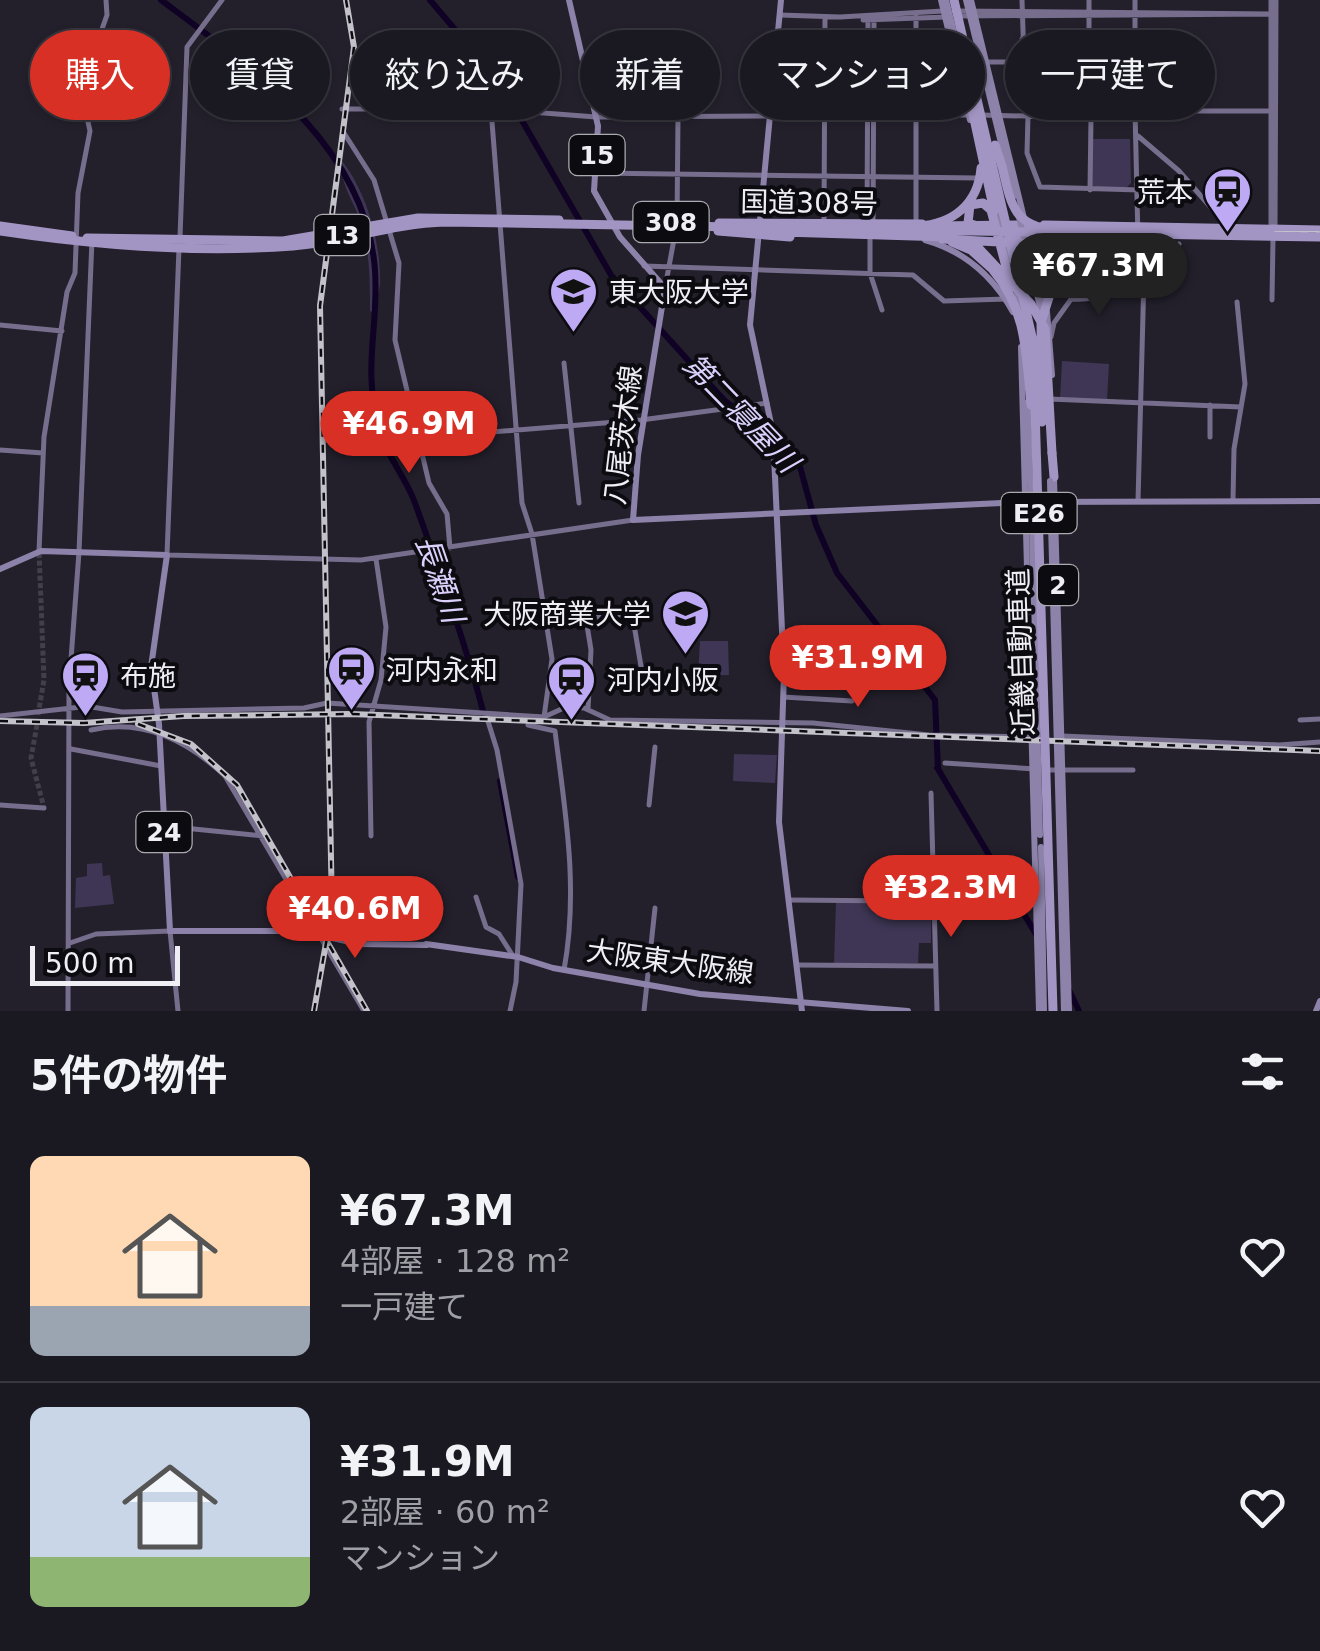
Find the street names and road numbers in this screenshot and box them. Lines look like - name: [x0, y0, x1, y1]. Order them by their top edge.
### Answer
- road number: 15: [570, 135, 624, 175]
- street label: 国道308号: [740, 185, 878, 221]
- road number: 308: [634, 202, 708, 242]
- road number: 13: [314, 215, 370, 255]
- street label: 八尾茨木線: [598, 364, 648, 506]
- road number: E26: [1002, 493, 1076, 533]
- road number: 2: [1038, 565, 1078, 605]
- street label: 近畿自動車道: [1002, 567, 1040, 737]
- road number: 24: [136, 812, 192, 852]
- street label: 大阪東大阪線: [585, 934, 755, 990]

